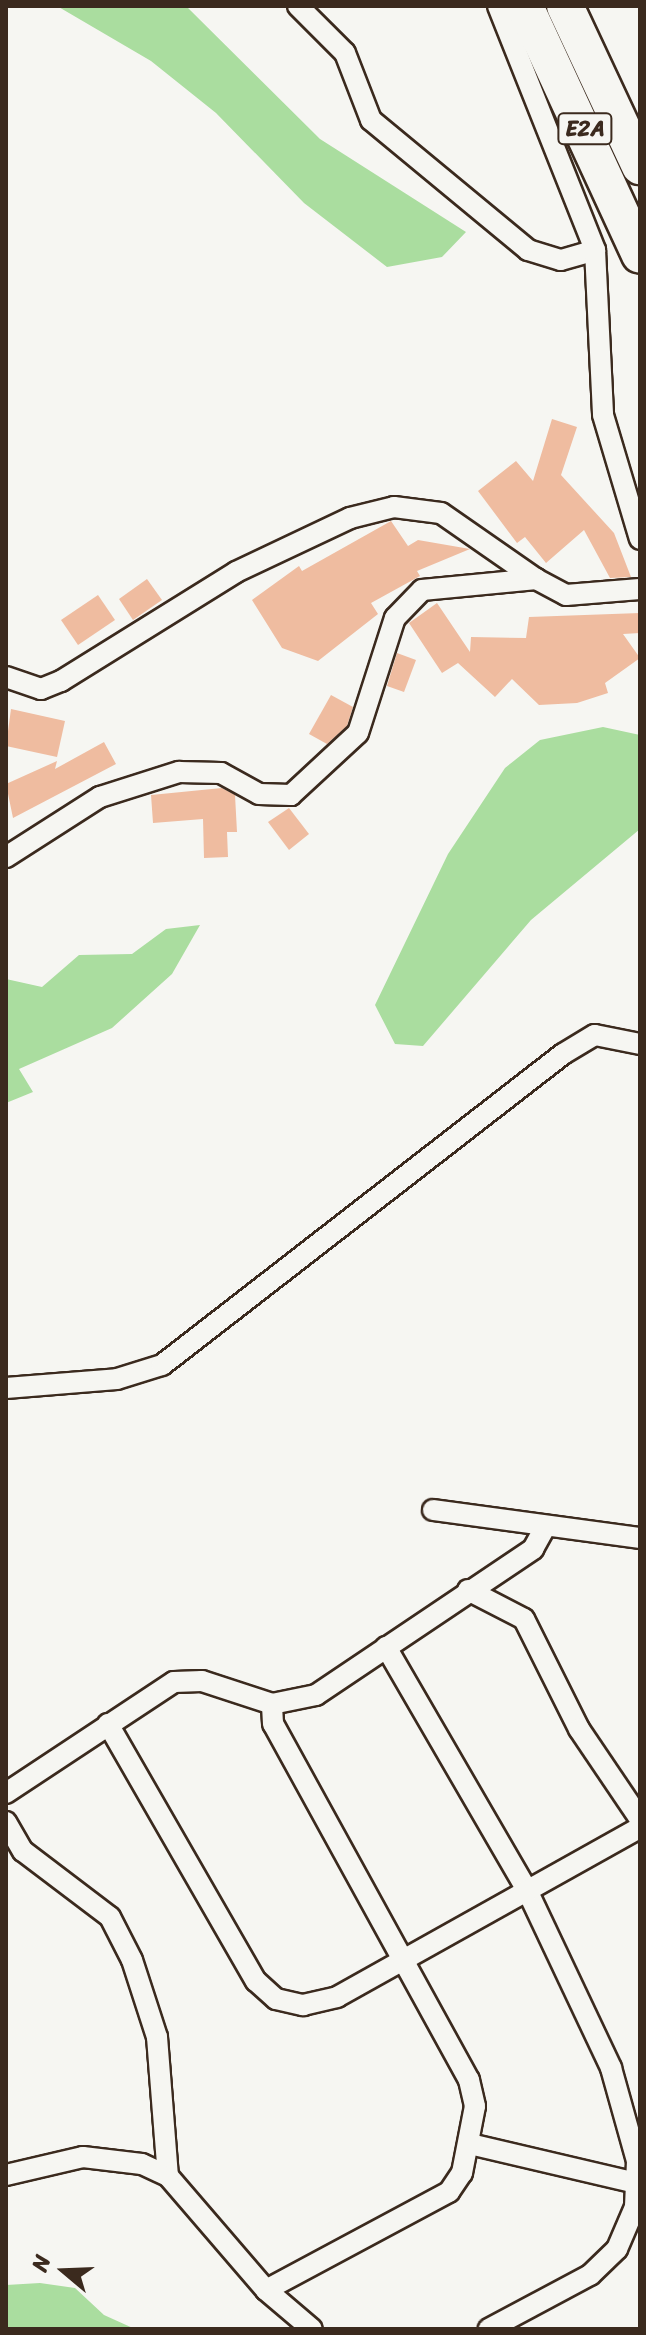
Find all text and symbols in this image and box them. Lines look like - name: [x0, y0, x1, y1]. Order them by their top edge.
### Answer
- road number: E2A: [557, 111, 613, 147]
- north arrow: [24, 2231, 104, 2311]
- text: N: [20, 2249, 62, 2277]

